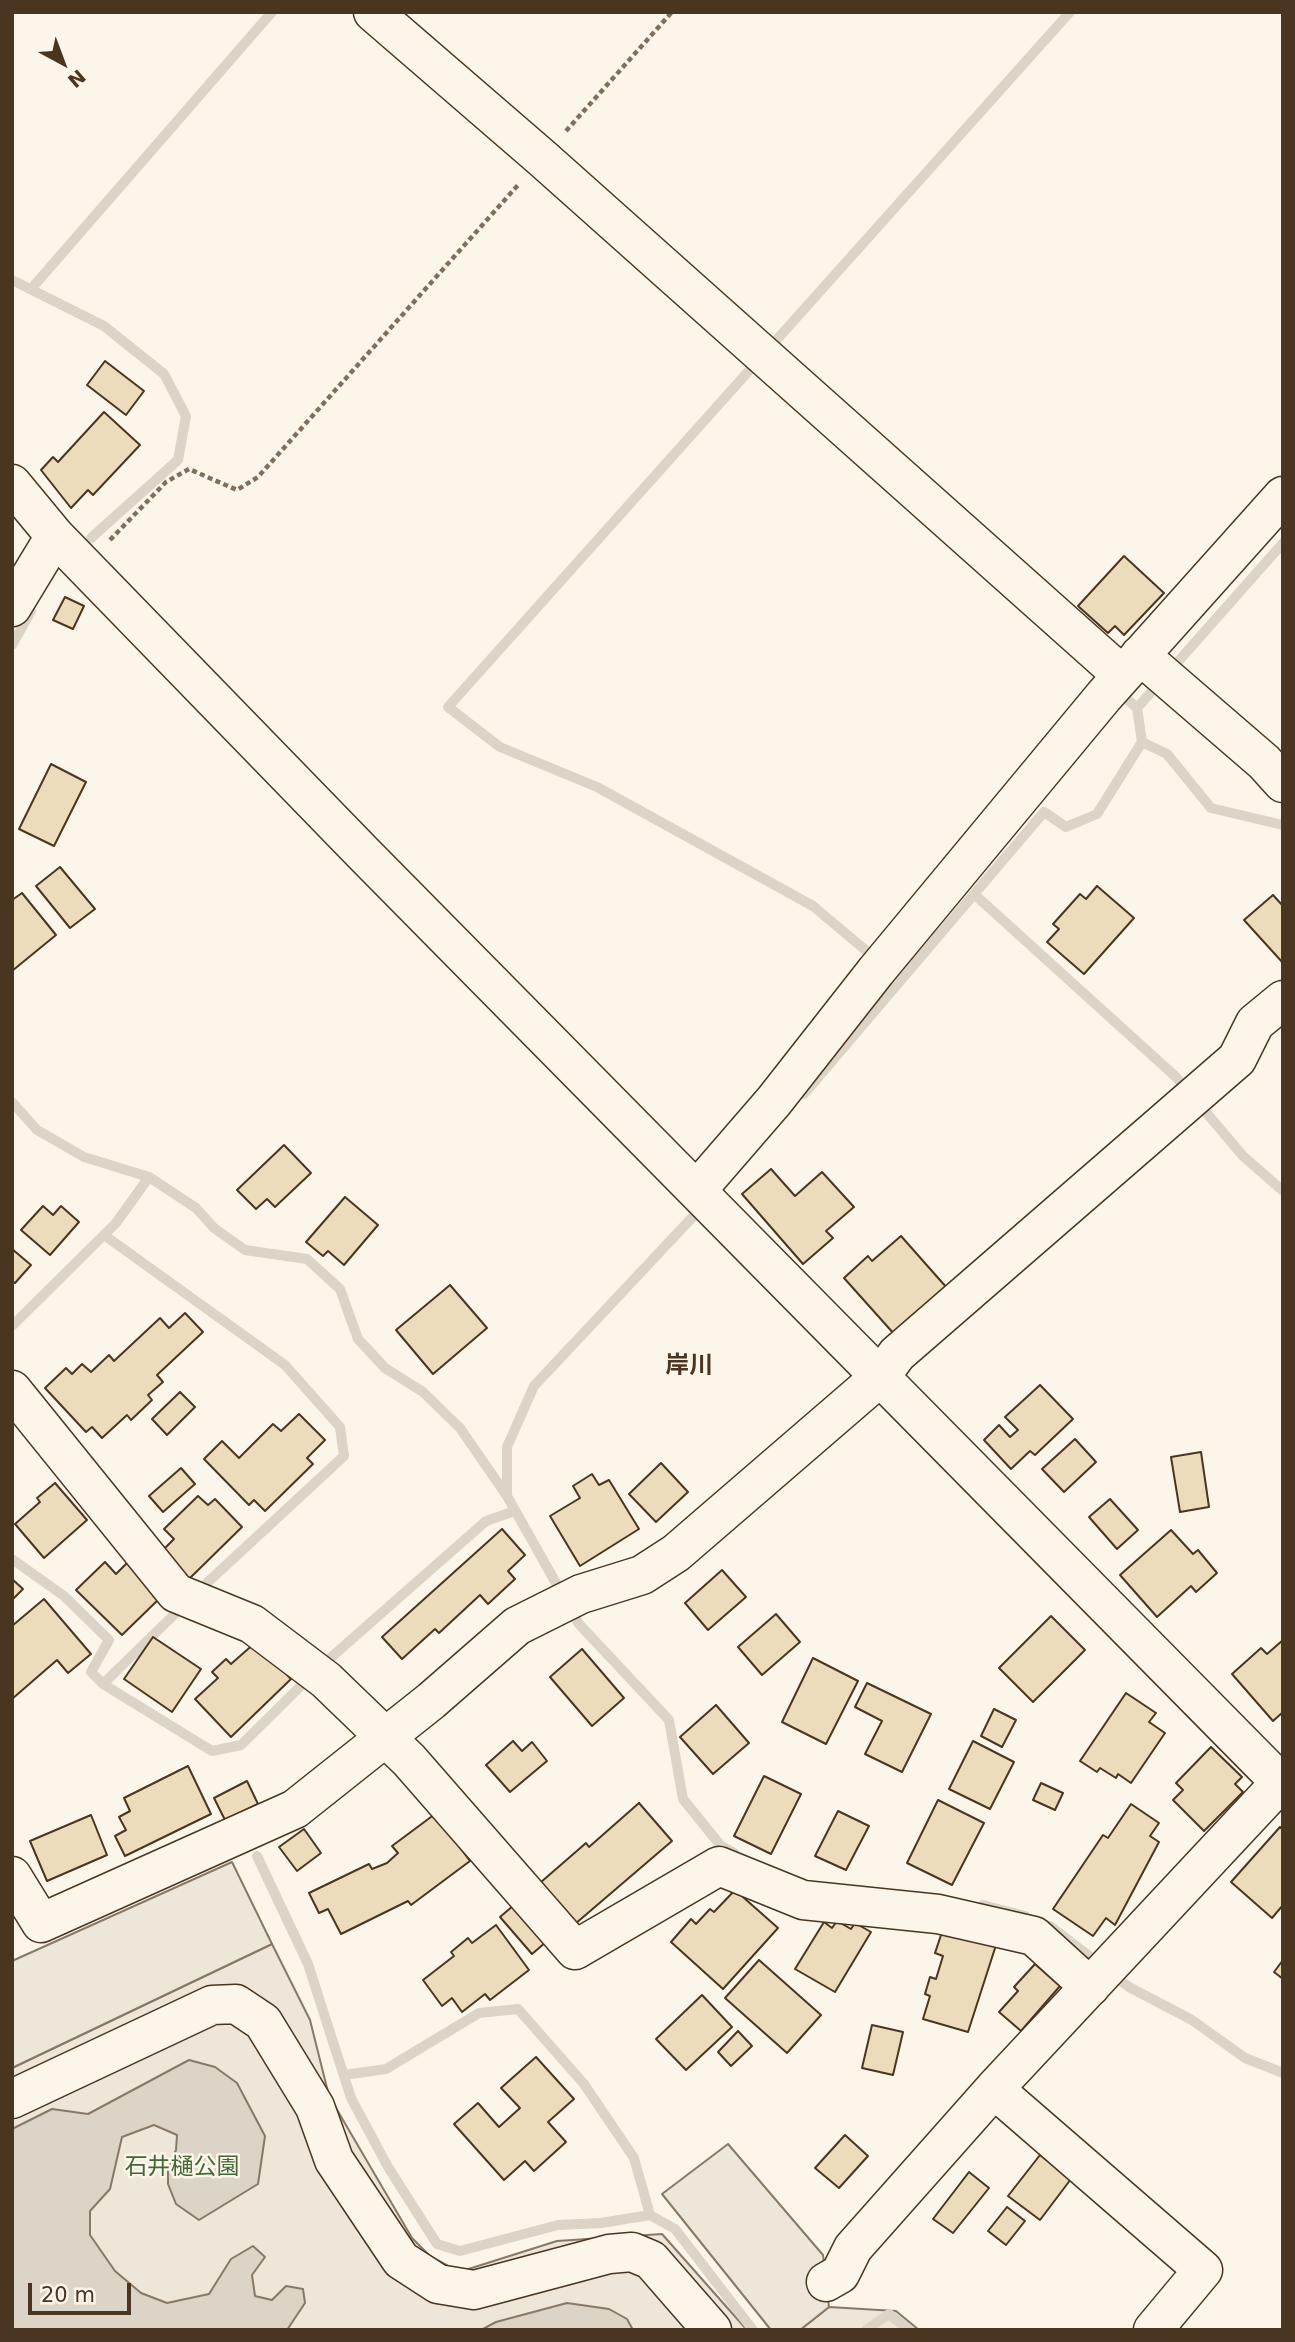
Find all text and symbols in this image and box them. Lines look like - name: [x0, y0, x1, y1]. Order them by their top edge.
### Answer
- north arrow: [28, 28, 98, 98]
- text: N: [64, 65, 90, 92]
- district label: 岸川: [665, 1353, 713, 1381]
- park label: 石井樋公園: [125, 2154, 239, 2182]
- scale bar: [32, 2268, 135, 2312]
- text: 20 m: [41, 2283, 95, 2307]

